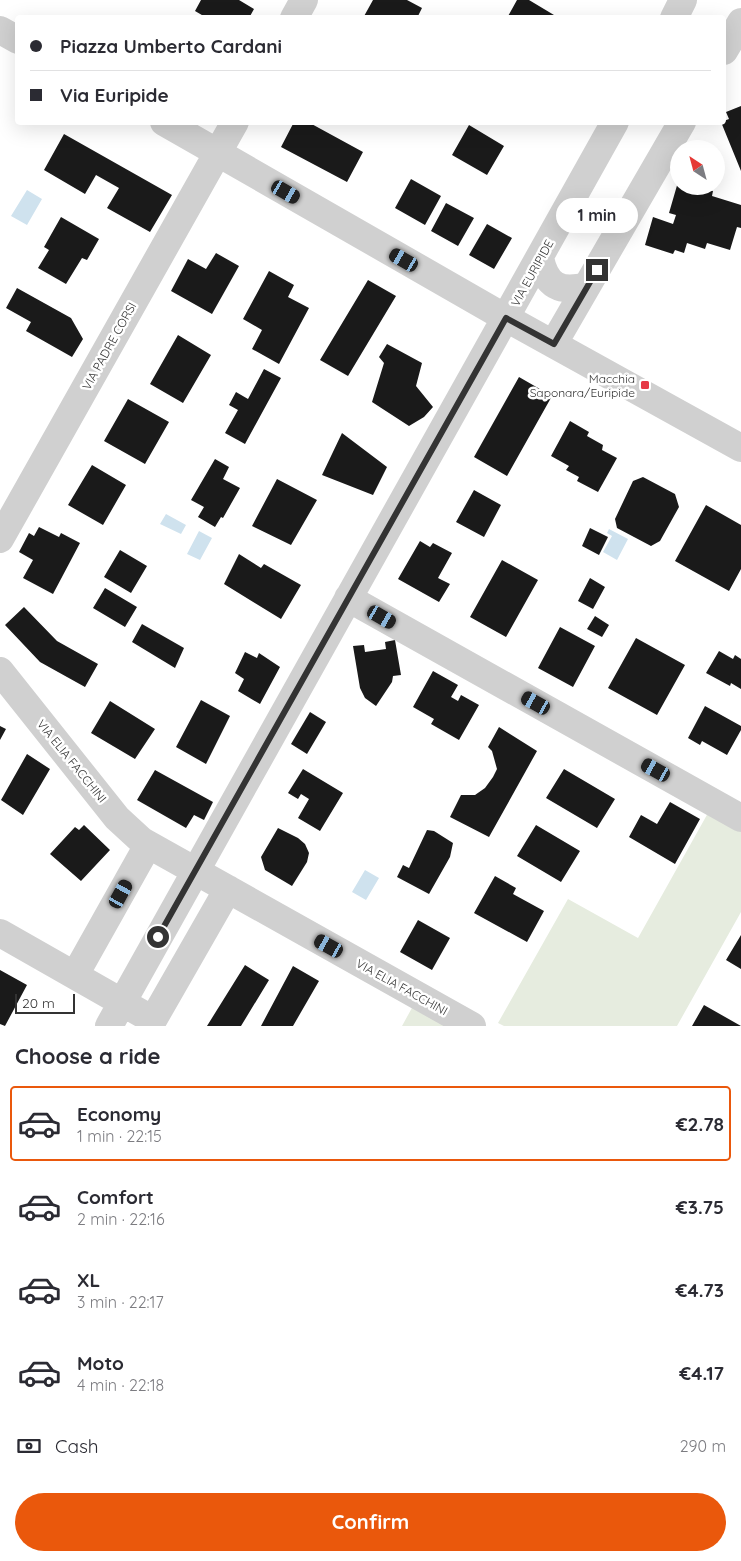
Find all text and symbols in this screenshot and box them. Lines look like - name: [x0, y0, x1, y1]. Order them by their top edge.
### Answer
- text: Piazza Umberto Cardani: [60, 34, 282, 58]
- text: Via Euripide: [60, 83, 169, 107]
- north arrow: [670, 140, 725, 195]
- map controls: [670, 140, 725, 195]
- car: [269, 178, 302, 206]
- callout: 1 min: [556, 198, 638, 232]
- text: 1 min: [578, 205, 616, 225]
- street label: VIA EURIPIDE: [507, 237, 557, 309]
- car: [387, 246, 420, 274]
- route end: [586, 259, 608, 281]
- street label: VIA PADRE CORSI: [79, 299, 139, 393]
- place label: Macchia Saponara/Euripide: [530, 371, 635, 400]
- marker: Macchia Saponara/Euripide: [639, 379, 651, 391]
- car: [365, 603, 398, 631]
- car: [519, 689, 552, 717]
- street label: VIA ELIA FACCHINI: [34, 716, 110, 806]
- car: [639, 756, 672, 784]
- car: [107, 877, 134, 911]
- route start: [147, 926, 169, 948]
- car: [312, 932, 345, 960]
- street label: VIA ELIA FACCHINI: [354, 956, 450, 1018]
- scale bar: [15, 991, 75, 1014]
- text: 20 m: [22, 994, 55, 1012]
- text: Choose a ride: [15, 1042, 160, 1070]
- icon: car: [17, 1101, 62, 1146]
- text: Economy: [77, 1102, 161, 1126]
- text: €2.78: [676, 1112, 724, 1136]
- text: 1 min · 22:15: [77, 1126, 162, 1146]
- icon: car: [17, 1184, 62, 1229]
- text: Comfort: [77, 1185, 154, 1209]
- text: €3.75: [676, 1195, 724, 1219]
- text: 2 min · 22:16: [77, 1209, 165, 1229]
- icon: car: [17, 1267, 62, 1312]
- text: XL: [77, 1268, 100, 1292]
- text: €4.73: [676, 1278, 724, 1302]
- text: 3 min · 22:17: [77, 1292, 164, 1312]
- icon: car: [17, 1350, 62, 1395]
- text: Moto: [77, 1351, 124, 1375]
- text: €4.17: [679, 1361, 724, 1385]
- text: 4 min · 22:18: [77, 1375, 164, 1395]
- icon: cash: [15, 1432, 43, 1460]
- text: Cash: [55, 1434, 99, 1458]
- text: 290 m: [680, 1436, 726, 1456]
- button: Confirm: [15, 1493, 726, 1551]

